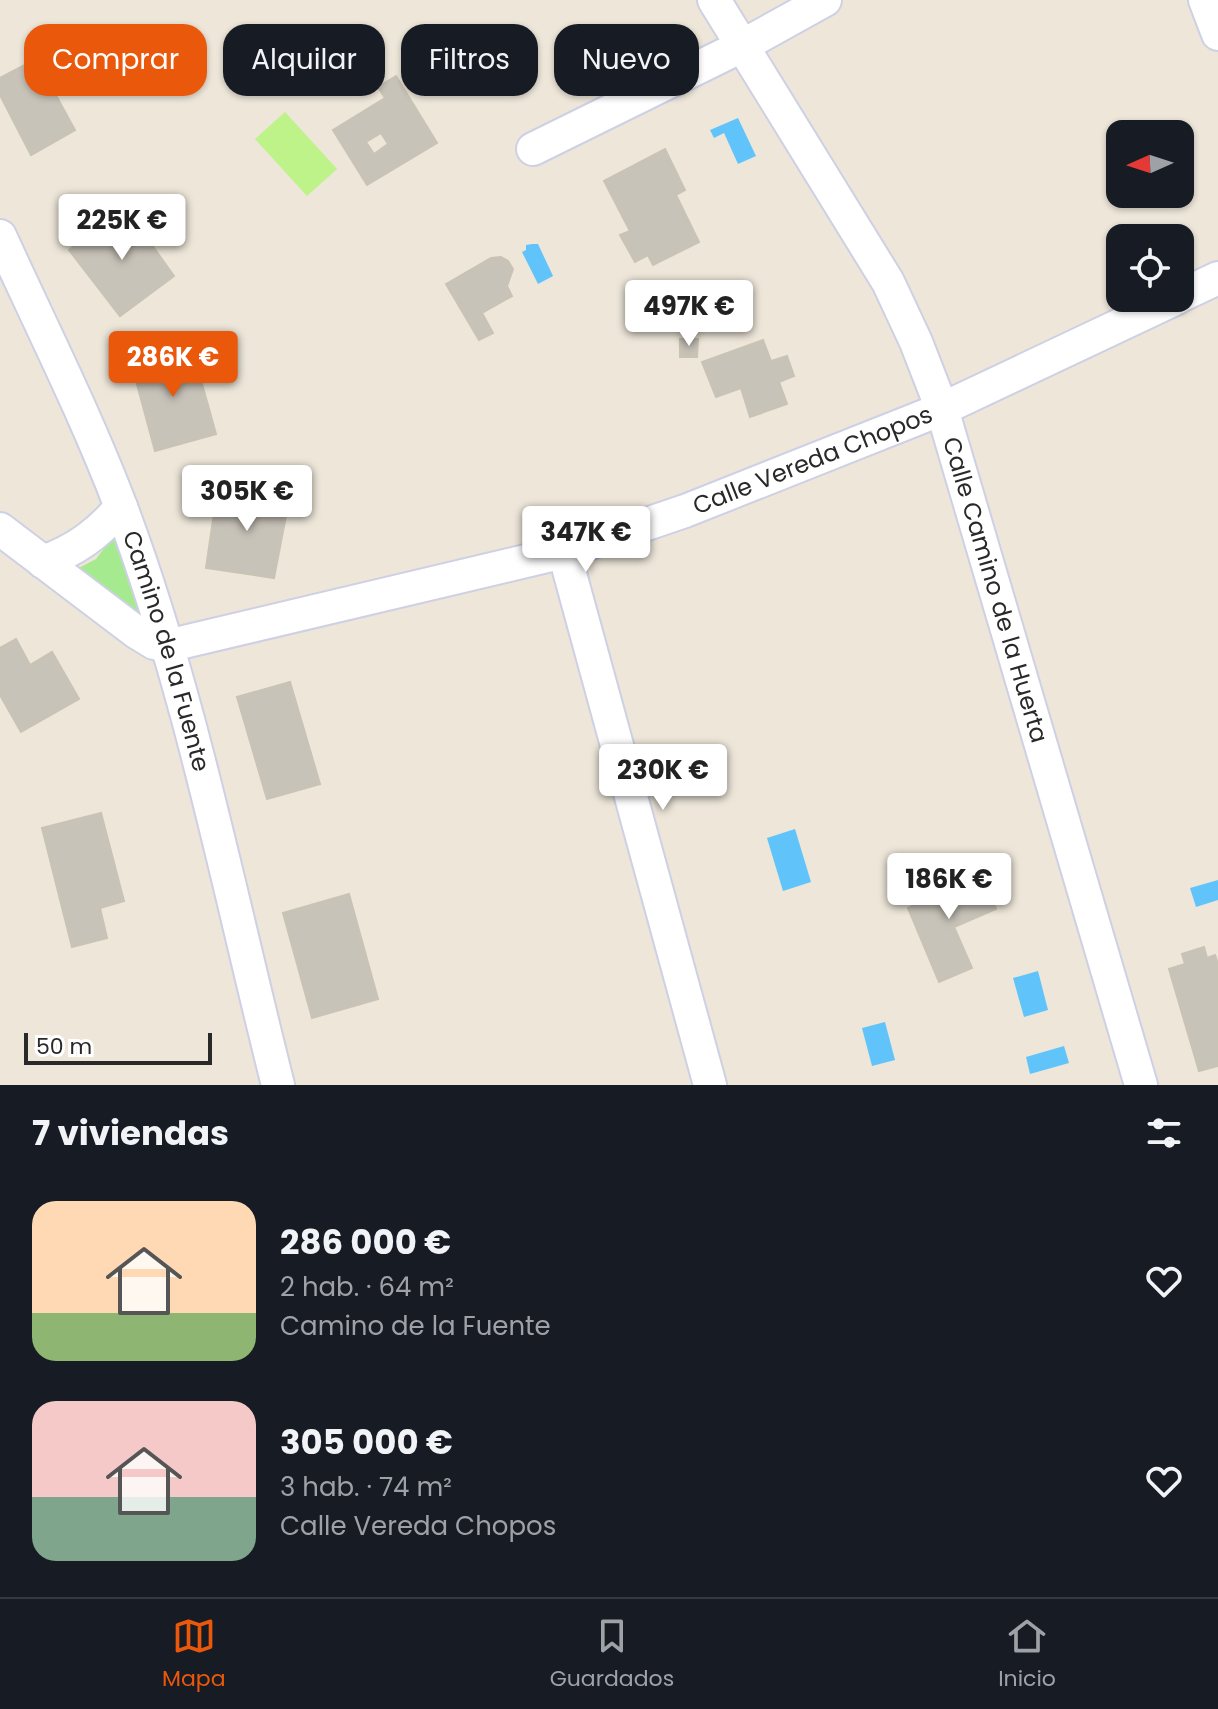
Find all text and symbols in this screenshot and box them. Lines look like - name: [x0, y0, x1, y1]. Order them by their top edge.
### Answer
- chip: Comprar: [24, 24, 207, 96]
- chip: Alquilar: [223, 24, 385, 96]
- chip: Filtros: [401, 24, 538, 96]
- chip: Nuevo: [554, 24, 699, 96]
- north arrow: [1106, 120, 1194, 208]
- map controls: [1106, 120, 1194, 312]
- pin: 225K €: [57, 194, 187, 262]
- text: 225K €: [77, 202, 167, 238]
- button: locate: [1106, 224, 1194, 312]
- pin: 497K €: [624, 280, 754, 348]
- text: 497K €: [643, 288, 735, 324]
- pin: 286K €: [108, 331, 238, 399]
- text: 286K €: [127, 339, 219, 375]
- street label: Calle Vereda Chopos: [688, 398, 937, 522]
- street label: Calle Camino de la Huerta: [935, 433, 1056, 747]
- pin: 305K €: [182, 465, 312, 533]
- text: 305K €: [200, 473, 294, 509]
- pin: 347K €: [521, 506, 651, 574]
- text: 347K €: [540, 514, 632, 550]
- street label: Camino de la Fuente: [115, 526, 218, 775]
- pin: 230K €: [598, 744, 728, 812]
- text: 230K €: [617, 752, 709, 788]
- pin: 186K €: [884, 853, 1014, 921]
- text: 186K €: [905, 861, 993, 897]
- scale bar: [24, 1029, 212, 1065]
- text: 50 m: [36, 1031, 92, 1062]
- text: 7 viviendas: [32, 1109, 229, 1157]
- icon: filters: [1142, 1111, 1186, 1155]
- text: 286 000 €: [280, 1218, 451, 1266]
- icon: home: [96, 1233, 192, 1329]
- icon: heart: [1142, 1259, 1186, 1303]
- text: 2 hab. · 64 m²: [280, 1269, 454, 1305]
- text: Camino de la Fuente: [280, 1308, 551, 1344]
- text: 305 000 €: [280, 1418, 453, 1466]
- icon: home: [96, 1433, 192, 1529]
- icon: heart: [1142, 1459, 1186, 1503]
- text: 3 hab. · 74 m²: [280, 1469, 452, 1505]
- text: Calle Vereda Chopos: [280, 1508, 556, 1544]
- tab: Mapa: [162, 1614, 226, 1695]
- tab: Guardados: [550, 1614, 674, 1695]
- tab: Inicio: [998, 1614, 1056, 1695]

